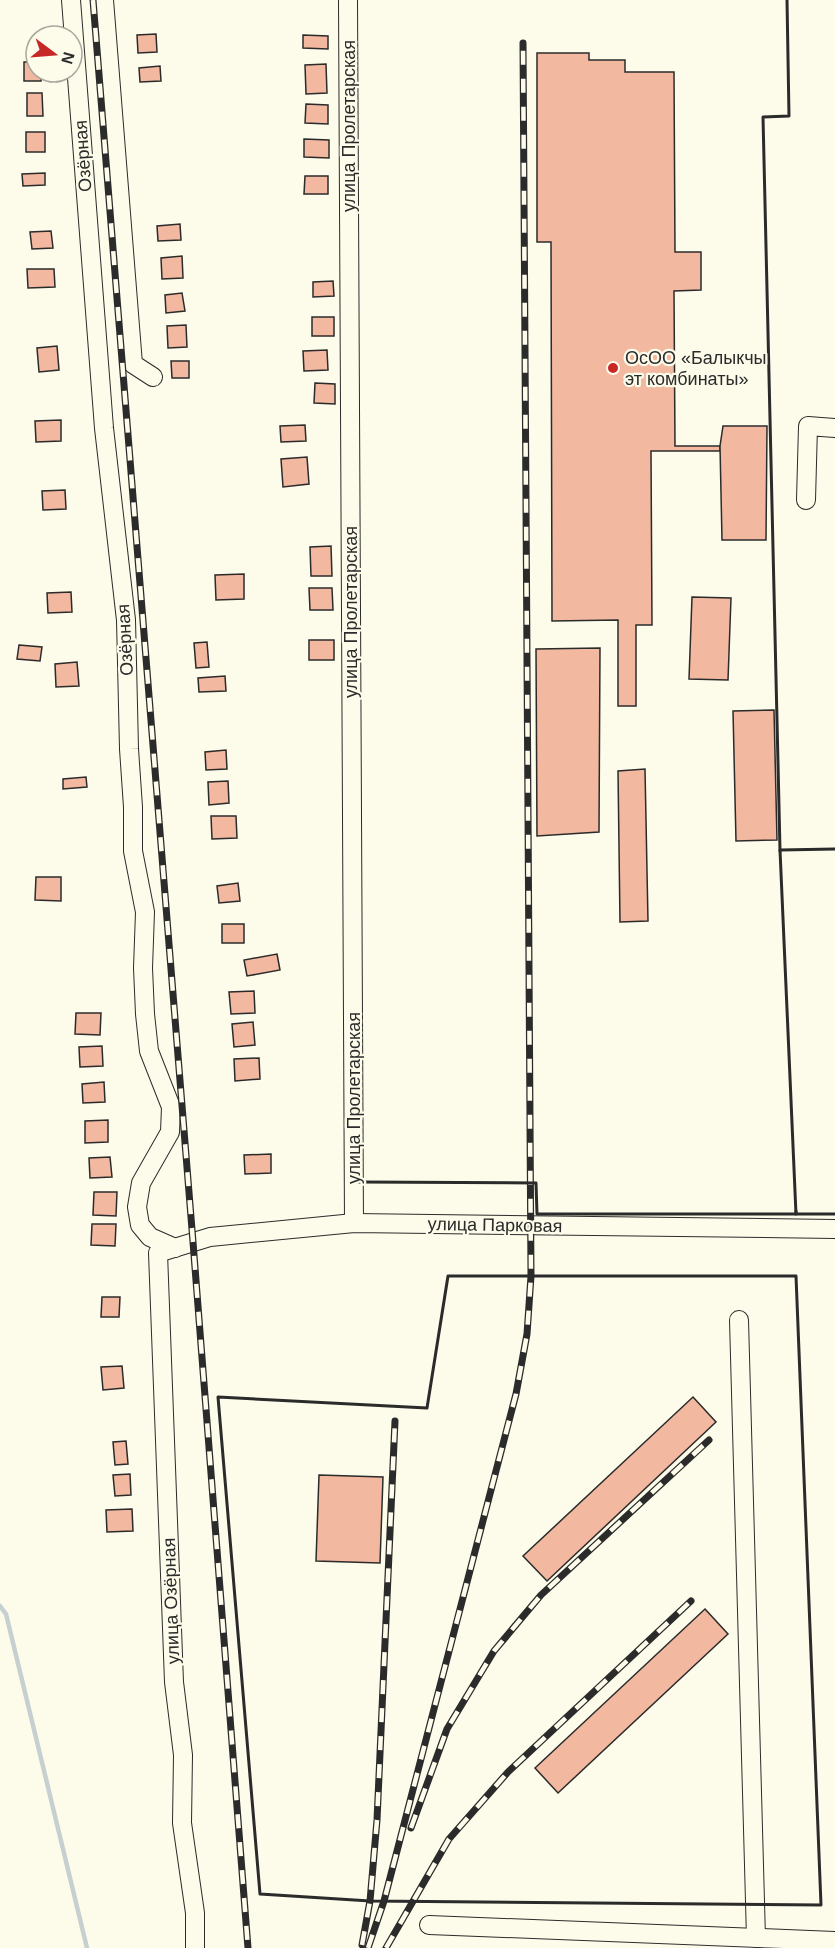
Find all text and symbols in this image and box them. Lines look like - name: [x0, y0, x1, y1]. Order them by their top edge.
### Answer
- north arrow: [24, 24, 84, 84]
- street label: улица Пролетарская: [339, 40, 359, 212]
- text: N: [58, 50, 78, 66]
- street label: Озёрная: [71, 119, 95, 193]
- place label: ОсОО «Балыкчы эт комбинаты»: [625, 348, 766, 389]
- marker: ОсОО «Балыкчы эт комбинаты»: [606, 361, 620, 375]
- street label: улица Пролетарская: [341, 526, 361, 698]
- street label: Озёрная: [113, 604, 137, 676]
- street label: улица Пролетарская: [344, 1012, 364, 1184]
- street label: улица Парковая: [428, 1214, 562, 1236]
- street label: улица Озёрная: [159, 1537, 183, 1665]

